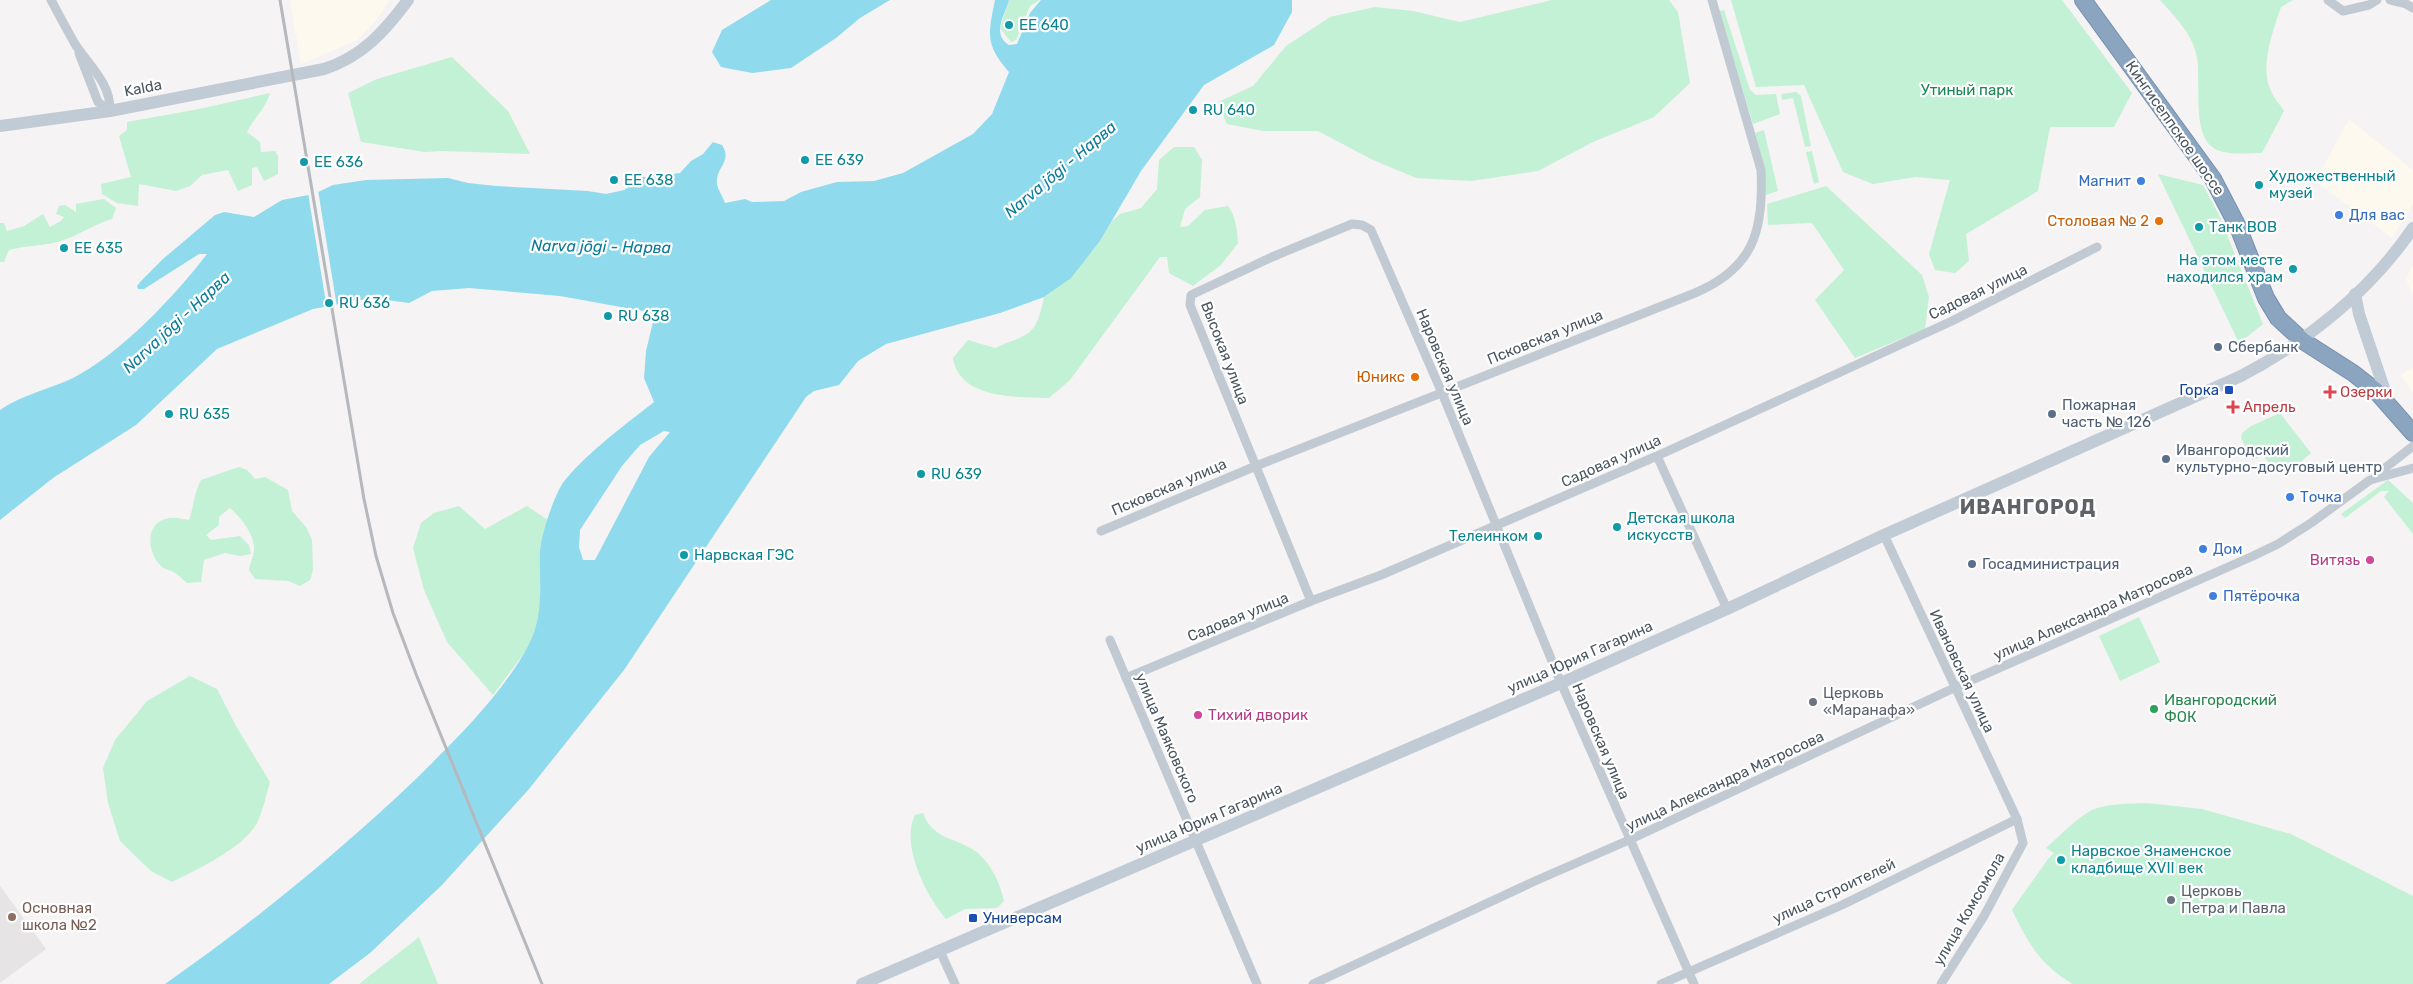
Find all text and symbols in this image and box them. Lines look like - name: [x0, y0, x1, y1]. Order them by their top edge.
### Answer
- place label: EE 640: [1019, 16, 1069, 34]
- marker: EE 640: [1003, 19, 1015, 31]
- street label: Кингисеппское шоссе: [2122, 57, 2228, 199]
- street label: Kalda: [123, 76, 163, 100]
- park label: Утиный парк: [1921, 81, 2013, 99]
- place label: RU 640: [1203, 101, 1255, 119]
- marker: RU 640: [1187, 104, 1199, 116]
- water label: Narva jõgi - Нарва: [1001, 117, 1120, 222]
- place label: EE 639: [815, 151, 864, 169]
- place label: EE 636: [314, 153, 363, 171]
- marker: EE 639: [799, 154, 811, 166]
- marker: EE 636: [298, 156, 310, 168]
- place label: Художественный музей: [2269, 167, 2396, 202]
- place label: EE 638: [624, 171, 673, 189]
- place label: Магнит: [2078, 172, 2131, 190]
- marker: EE 638: [608, 174, 620, 186]
- marker: Магнит: [2135, 175, 2147, 187]
- marker: Художественный музей: [2253, 179, 2265, 191]
- place label: Для вас: [2349, 206, 2405, 224]
- marker: Для вас: [2333, 209, 2345, 221]
- place label: Столовая № 2: [2047, 212, 2149, 230]
- marker: Столовая № 2: [2153, 215, 2165, 227]
- place label: Танк ВОВ: [2209, 218, 2277, 236]
- marker: Танк ВОВ: [2193, 221, 2205, 233]
- water label: Narva jõgi - Нарва: [531, 236, 671, 257]
- place label: EE 635: [74, 239, 123, 257]
- marker: EE 635: [58, 242, 70, 254]
- place label: На этом месте находился храм: [2166, 251, 2283, 286]
- street label: Садовая улица: [1926, 260, 2030, 324]
- marker: На этом месте находился храм: [2287, 263, 2299, 275]
- water label: Narva jõgi - Нарва: [119, 268, 234, 377]
- place label: RU 636: [339, 294, 390, 312]
- marker: RU 636: [323, 297, 335, 309]
- street label: Высокая улица: [1197, 299, 1253, 407]
- street label: Наровская улица: [1412, 306, 1478, 428]
- street label: Псковская улица: [1484, 306, 1606, 368]
- place label: RU 638: [618, 307, 670, 325]
- marker: RU 638: [602, 310, 614, 322]
- place label: Сбербанк: [2228, 338, 2298, 356]
- marker: Сбербанк: [2212, 341, 2224, 353]
- place label: Юникс: [1357, 368, 1405, 386]
- marker: Юникс: [1409, 371, 1421, 383]
- place label: Горка: [2179, 381, 2219, 399]
- place label: Озерки: [2340, 383, 2392, 401]
- marker: Горка: [2223, 384, 2235, 396]
- marker: Озерки: [2324, 386, 2336, 398]
- place label: Пожарная часть № 126: [2062, 396, 2151, 431]
- place label: Апрель: [2243, 398, 2296, 416]
- marker: Апрель: [2227, 401, 2239, 413]
- place label: RU 635: [179, 405, 230, 423]
- marker: RU 635: [163, 408, 175, 420]
- marker: Пожарная часть № 126: [2046, 408, 2058, 420]
- street label: Садовая улица: [1558, 431, 1664, 491]
- place label: Ивангородский культурно-досуговый центр: [2176, 441, 2382, 476]
- marker: Ивангородский культурно-досуговый центр: [2160, 453, 2172, 465]
- street label: Псковская улица: [1109, 455, 1229, 519]
- place label: RU 639: [931, 465, 982, 483]
- marker: RU 639: [915, 468, 927, 480]
- place label: Точка: [2300, 488, 2342, 506]
- marker: Точка: [2284, 491, 2296, 503]
- district label: ИВАНГОРОД: [1960, 495, 2096, 519]
- place label: Детская школа искусств: [1627, 509, 1735, 544]
- marker: Детская школа искусств: [1611, 521, 1623, 533]
- place label: Телеинком: [1449, 527, 1528, 545]
- marker: Телеинком: [1532, 530, 1544, 542]
- place label: Дом: [2213, 540, 2242, 558]
- marker: Дом: [2197, 543, 2209, 555]
- place label: Нарвская ГЭС: [694, 546, 794, 564]
- marker: Нарвская ГЭС: [678, 549, 690, 561]
- place label: Витязь: [2310, 551, 2360, 569]
- marker: Витязь: [2364, 554, 2376, 566]
- place label: Госадминистрация: [1982, 555, 2120, 573]
- marker: Госадминистрация: [1966, 558, 1978, 570]
- street label: улица Александра Матросова: [1991, 560, 2195, 664]
- place label: Пятёрочка: [2223, 587, 2300, 605]
- street label: Садовая улица: [1185, 589, 1291, 645]
- marker: Пятёрочка: [2207, 590, 2219, 602]
- street label: Ивановская улица: [1926, 607, 1998, 735]
- street label: улица Юрия Гагарина: [1504, 617, 1656, 697]
- street label: улица Маяковского: [1131, 670, 1203, 806]
- street label: Наровская улица: [1568, 680, 1634, 802]
- place label: Церковь «Маранафа»: [1823, 684, 1915, 719]
- place label: Ивангородский ФОК: [2164, 691, 2277, 726]
- marker: Церковь «Маранафа»: [1807, 696, 1819, 708]
- marker: Ивангородский ФОК: [2148, 703, 2160, 715]
- place label: Тихий дворик: [1208, 706, 1308, 724]
- marker: Тихий дворик: [1192, 709, 1204, 721]
- street label: улица Александра Матросова: [1623, 727, 1827, 835]
- street label: улица Юрия Гагарина: [1133, 779, 1285, 857]
- place label: Нарвское Знаменское кладбище XVII век: [2071, 842, 2231, 877]
- street label: улица Комсомола: [1929, 849, 2009, 969]
- marker: Нарвское Знаменское кладбище XVII век: [2055, 854, 2067, 866]
- street label: улица Строителей: [1770, 855, 1898, 927]
- place label: Церковь Петра и Павла: [2181, 882, 2286, 917]
- marker: Церковь Петра и Павла: [2165, 894, 2177, 906]
- place label: Основная школа №2: [22, 899, 97, 934]
- place label: Универсам: [983, 909, 1062, 927]
- marker: Основная школа №2: [6, 911, 18, 923]
- marker: Универсам: [967, 912, 979, 924]

